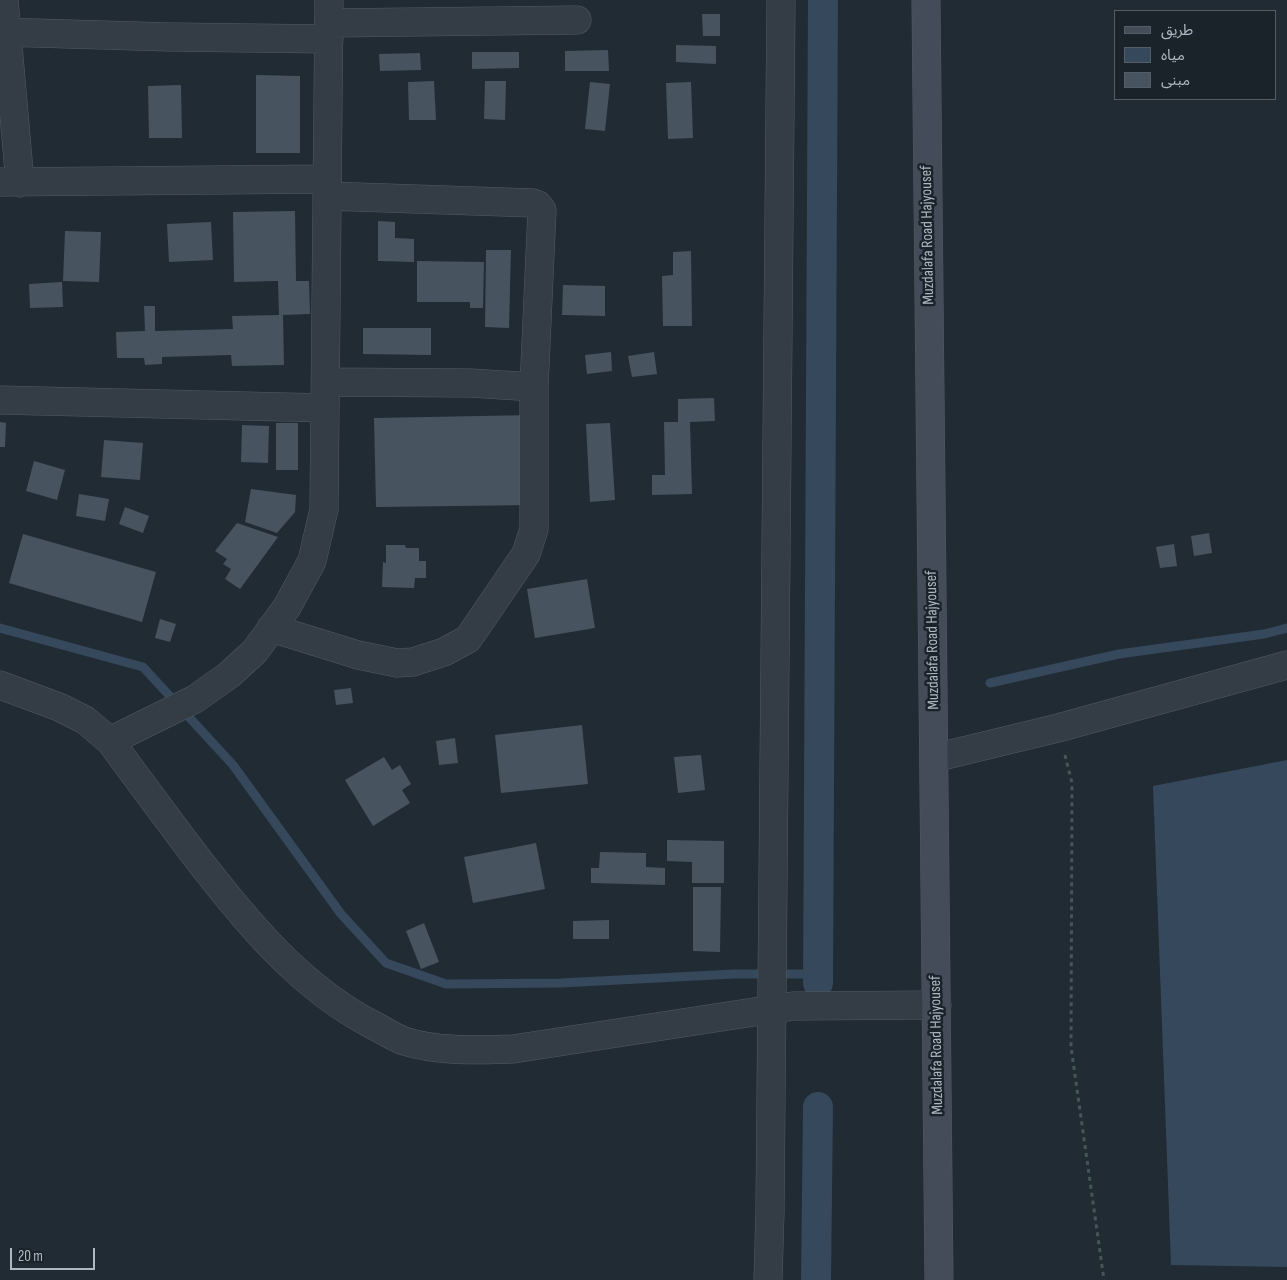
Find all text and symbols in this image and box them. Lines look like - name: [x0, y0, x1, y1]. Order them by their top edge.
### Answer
- legend: [1114, 10, 1277, 100]
- text: طريق: [1161, 21, 1193, 40]
- text: مياه: [1161, 46, 1185, 65]
- text: مبنى: [1161, 71, 1190, 90]
- street label: Muzdalafa Road Hajyousef: [917, 165, 939, 305]
- street label: Muzdalafa Road Hajyousef: [922, 570, 944, 710]
- street label: Muzdalafa Road Hajyousef: [926, 975, 948, 1115]
- scale bar: [12, 1238, 98, 1270]
- text: 20 m: [18, 1247, 43, 1266]

